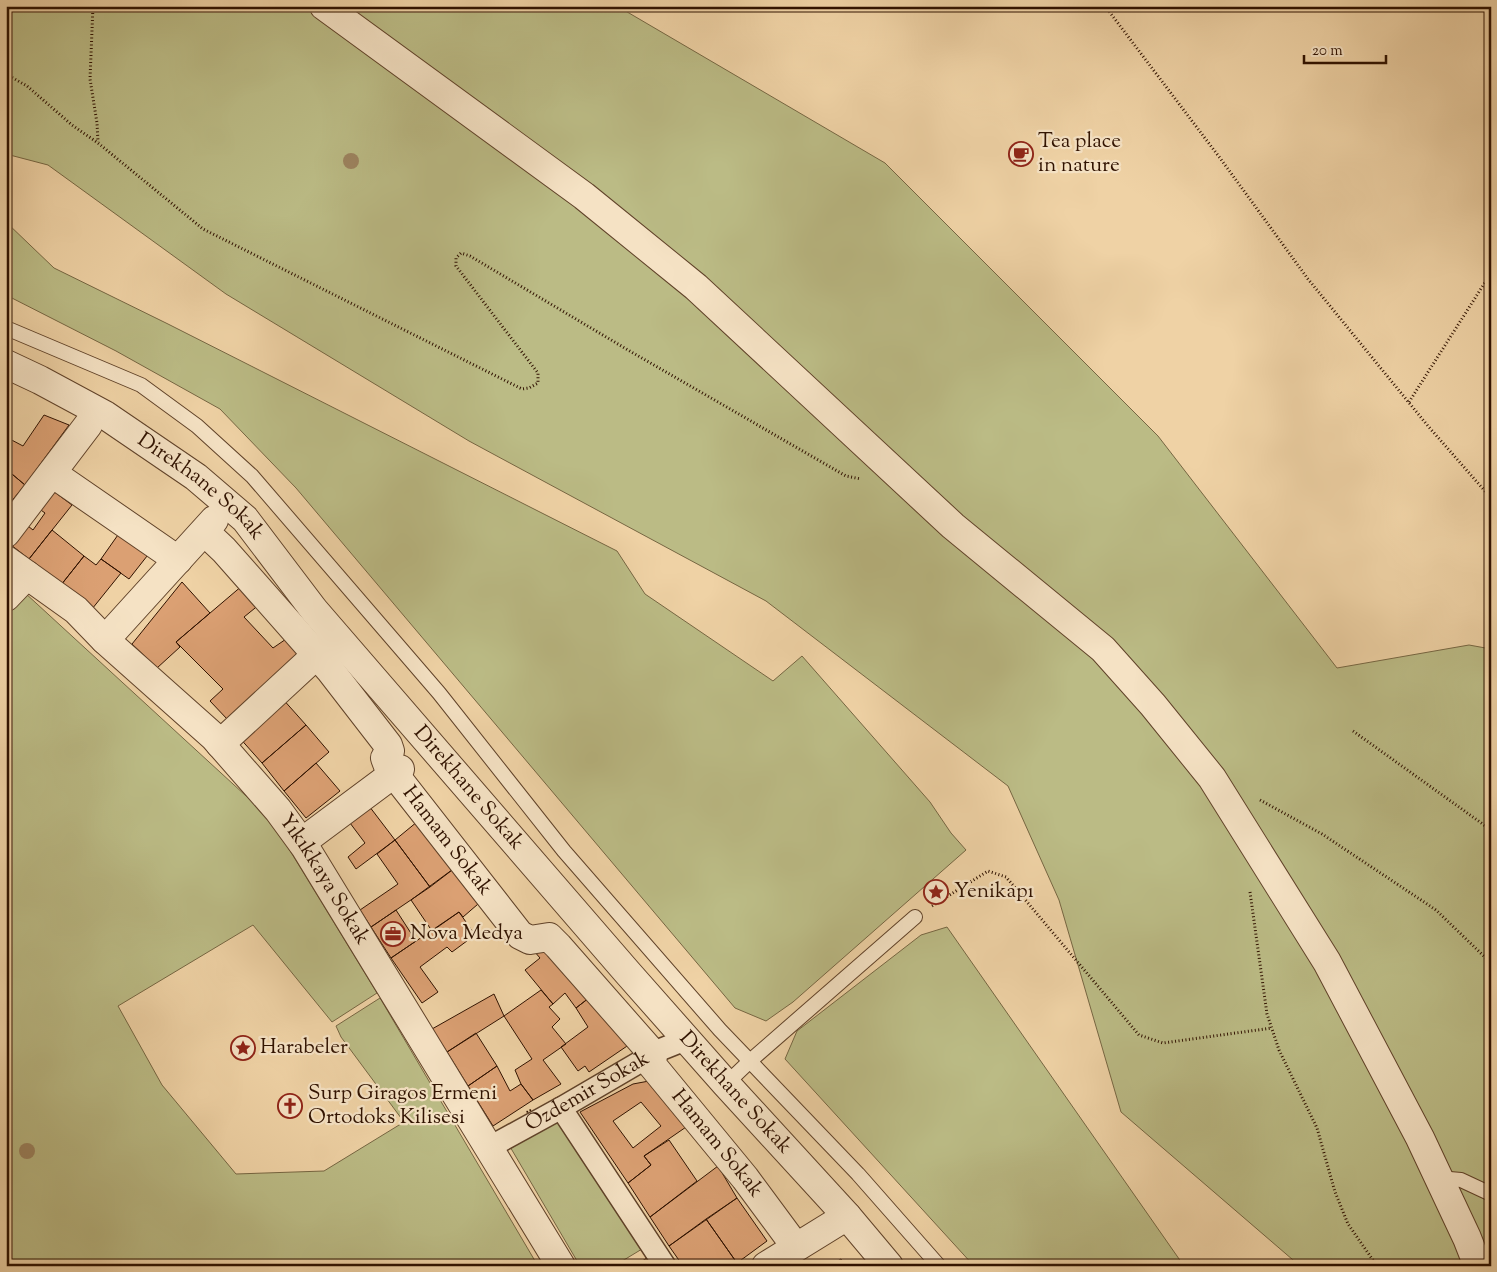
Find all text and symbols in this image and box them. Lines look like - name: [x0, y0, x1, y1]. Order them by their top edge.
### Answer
- scale bar: [1304, 32, 1387, 64]
- text: 20 m: [1312, 41, 1343, 62]
- place label: Tea place in nature: [1038, 127, 1121, 181]
- cafe icon: Tea place in nature: [1008, 141, 1034, 167]
- street label: Direkhane Sokak: [131, 426, 271, 547]
- street label: Direkhane Sokak: [406, 719, 531, 858]
- street label: Hamam Sokak: [394, 780, 499, 903]
- street label: Yıkıkkaya Sokak: [271, 808, 377, 951]
- place label: Yenikapı: [954, 877, 1034, 907]
- place icon: Yenikapı: [923, 879, 949, 905]
- place label: Nova Medya: [410, 919, 523, 949]
- office icon: Nova Medya: [380, 921, 406, 947]
- street label: Direkhane Sokak: [671, 1025, 799, 1162]
- place label: Harabeler: [260, 1033, 348, 1063]
- place icon: Harabeler: [230, 1035, 256, 1061]
- street label: Özdemir Sokak: [520, 1044, 656, 1140]
- place label: Surp Giragos Ermeni Ortodoks Kilisesi: [308, 1079, 497, 1133]
- street label: Hamam Sokak: [663, 1083, 770, 1205]
- church icon: Surp Giragos Ermeni Ortodoks Kilisesi: [277, 1093, 303, 1119]

